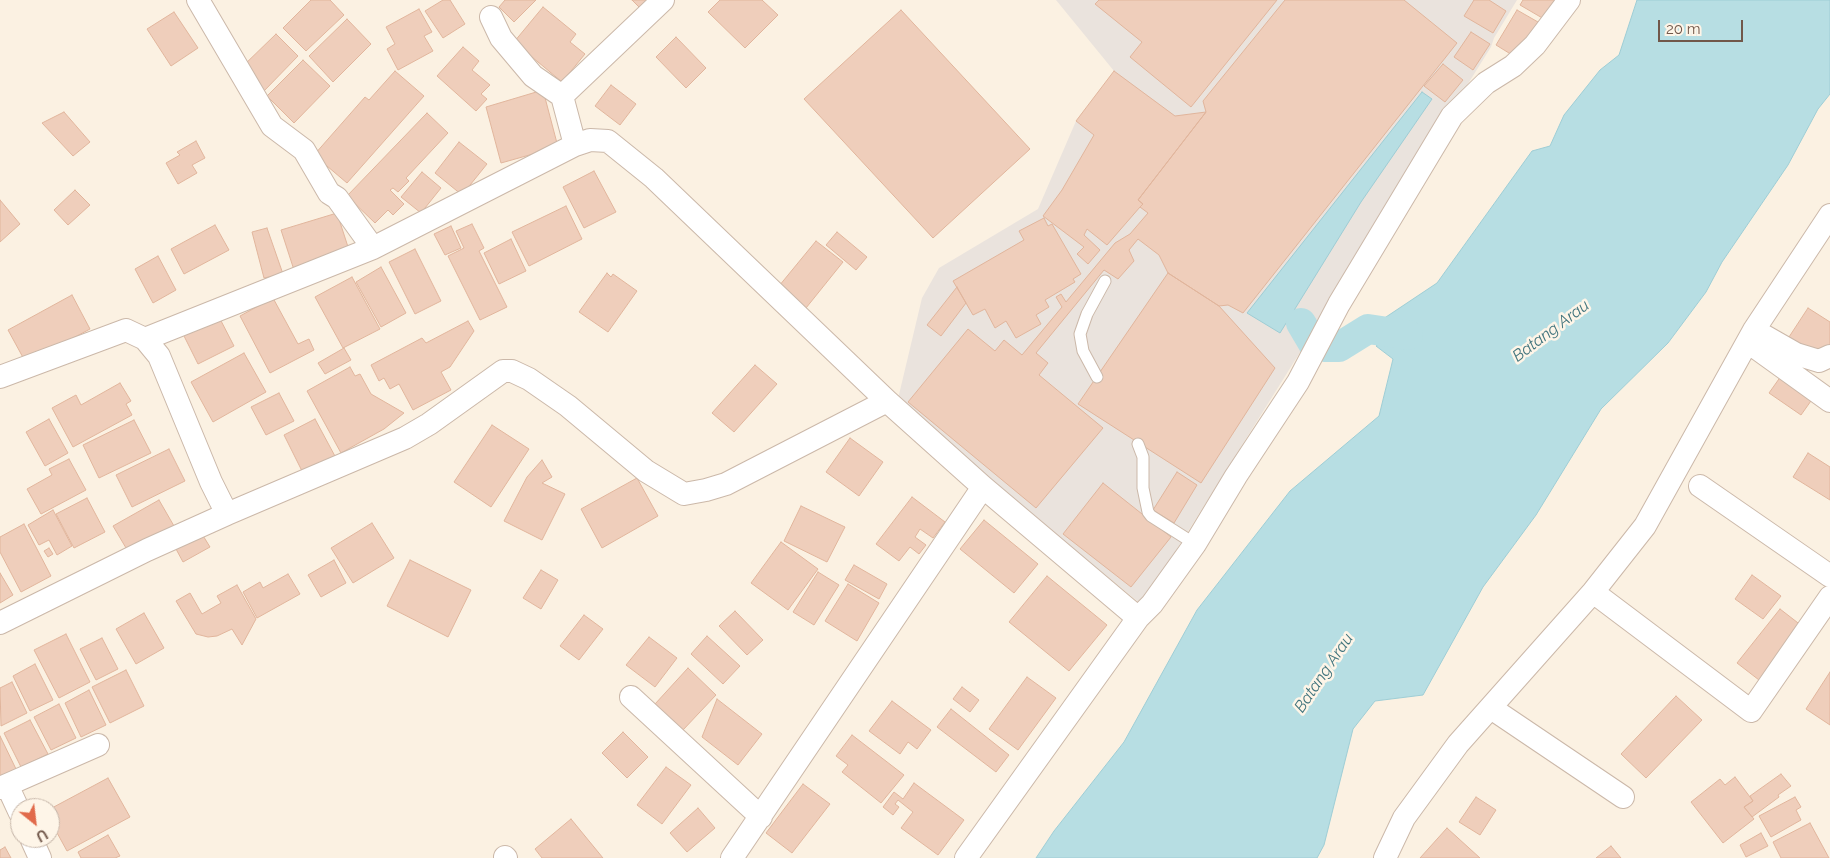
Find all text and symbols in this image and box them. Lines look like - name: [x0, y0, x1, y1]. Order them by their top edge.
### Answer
- scale bar: [1660, 10, 1745, 42]
- text: 20 m: [1666, 20, 1701, 38]
- water label: Batang Arau: [1509, 296, 1593, 366]
- water label: Batang Arau: [1291, 630, 1357, 716]
- north arrow: [10, 798, 60, 848]
- text: U: [33, 826, 50, 845]

